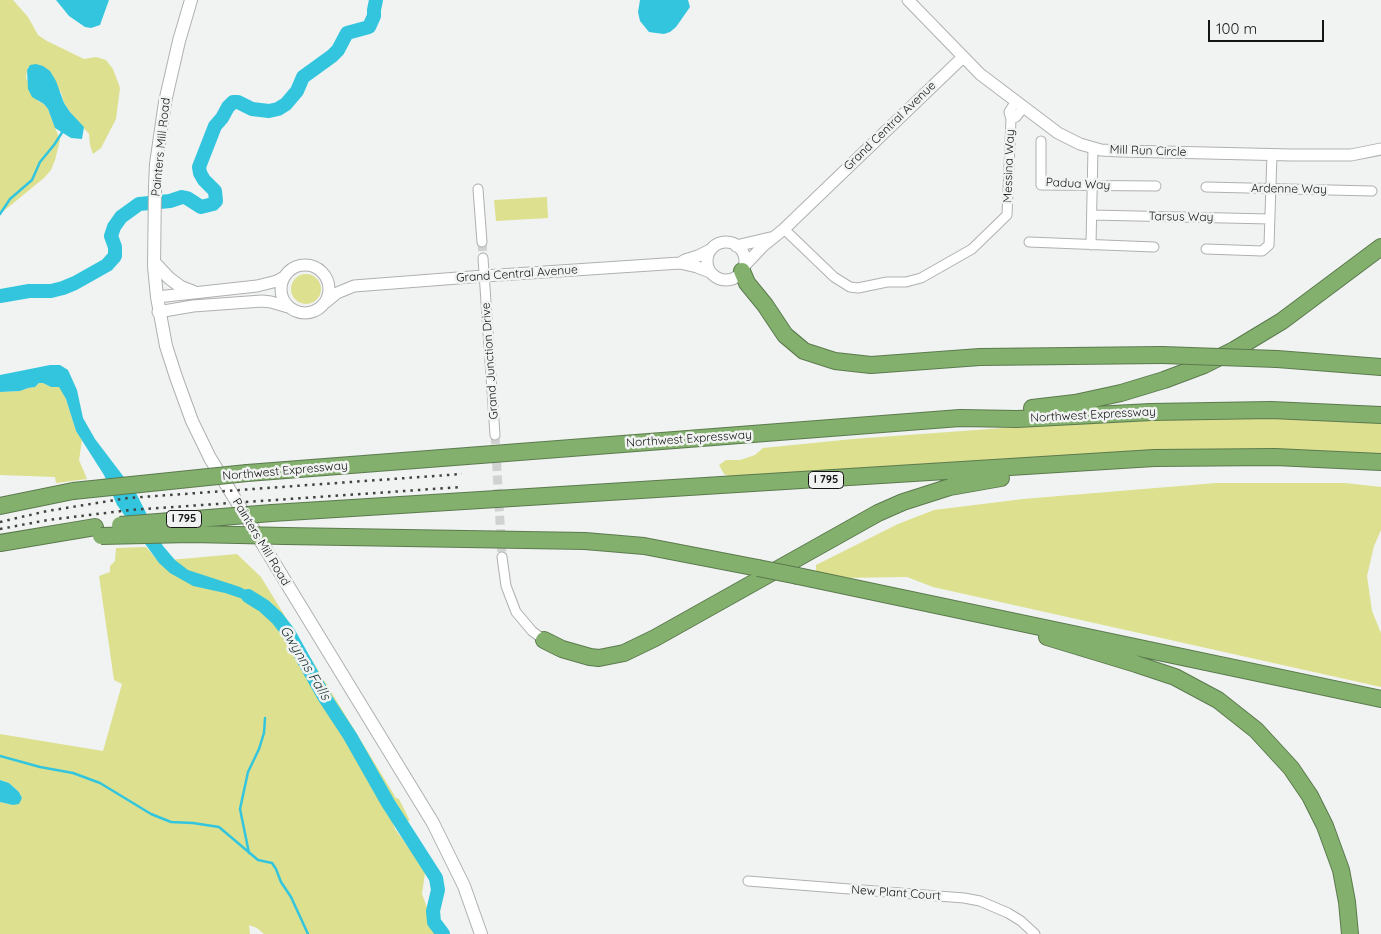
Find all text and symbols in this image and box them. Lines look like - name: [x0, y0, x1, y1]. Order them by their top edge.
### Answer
- scale bar: [1211, 10, 1327, 42]
- text: 100 m: [1216, 19, 1257, 38]
- street label: Grand Central Avenue: [841, 78, 939, 174]
- street label: Painters Mill Road: [149, 97, 173, 197]
- street label: Messina Way: [1001, 129, 1017, 203]
- street label: Mill Run Circle: [1109, 142, 1187, 160]
- street label: Padua Way: [1045, 175, 1111, 193]
- street label: Ardenne Way: [1251, 181, 1327, 197]
- street label: Tarsus Way: [1148, 209, 1214, 225]
- street label: Grand Central Avenue: [456, 263, 578, 285]
- street label: Grand Junction Drive: [479, 302, 501, 420]
- street label: Northwest Expressway: [1030, 405, 1156, 425]
- street label: Northwest Expressway: [626, 427, 752, 451]
- street label: Northwest Expressway: [222, 458, 348, 484]
- road number: I 795: [808, 472, 844, 488]
- street label: Painters Mill Road: [229, 496, 293, 588]
- road number: I 795: [166, 510, 202, 528]
- water label: Gwynns Falls: [276, 623, 334, 703]
- street label: New Plant Court: [851, 883, 941, 903]

